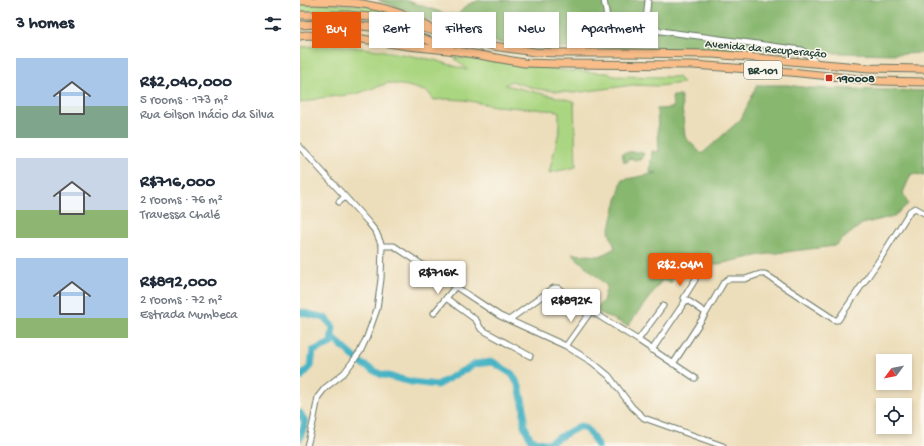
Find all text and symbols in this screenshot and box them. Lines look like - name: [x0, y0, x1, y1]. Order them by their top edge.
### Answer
- chip: Buy: [312, 12, 361, 48]
- chip: Rent: [369, 12, 424, 48]
- chip: Filters: [432, 12, 496, 48]
- chip: New: [504, 12, 559, 48]
- chip: Apartment: [567, 12, 658, 48]
- icon: filters: [262, 13, 284, 35]
- text: 3 homes: [16, 14, 74, 34]
- street label: Avenida da Recuperação: [704, 38, 827, 62]
- road number: BR-101: [744, 61, 782, 79]
- text: R$2,040,000: [140, 73, 232, 93]
- marker: 190008: [824, 73, 834, 83]
- place label: 190008: [836, 73, 875, 87]
- icon: home: [48, 74, 96, 122]
- text: 5 rooms · 173 m²: [140, 93, 228, 108]
- text: Rua Gilson Inácio da Silva: [140, 108, 274, 123]
- text: R$716,000: [140, 173, 215, 193]
- icon: home: [48, 174, 96, 222]
- text: 2 rooms · 76 m²: [140, 193, 223, 208]
- text: Travessa Chalé: [140, 208, 220, 223]
- pin: R$2.04M: [643, 253, 717, 287]
- text: R$2.04M: [657, 258, 703, 273]
- pin: R$716K: [405, 261, 471, 295]
- text: R$716K: [419, 266, 457, 281]
- text: R$892,000: [140, 273, 217, 293]
- icon: home: [48, 274, 96, 322]
- pin: R$892K: [538, 289, 604, 323]
- text: 2 rooms · 72 m²: [140, 293, 222, 308]
- text: R$892K: [551, 294, 591, 309]
- text: Estrada Mumbeca: [140, 308, 237, 323]
- north arrow: [876, 354, 912, 390]
- map controls: [876, 354, 912, 434]
- button: locate: [876, 398, 912, 434]

